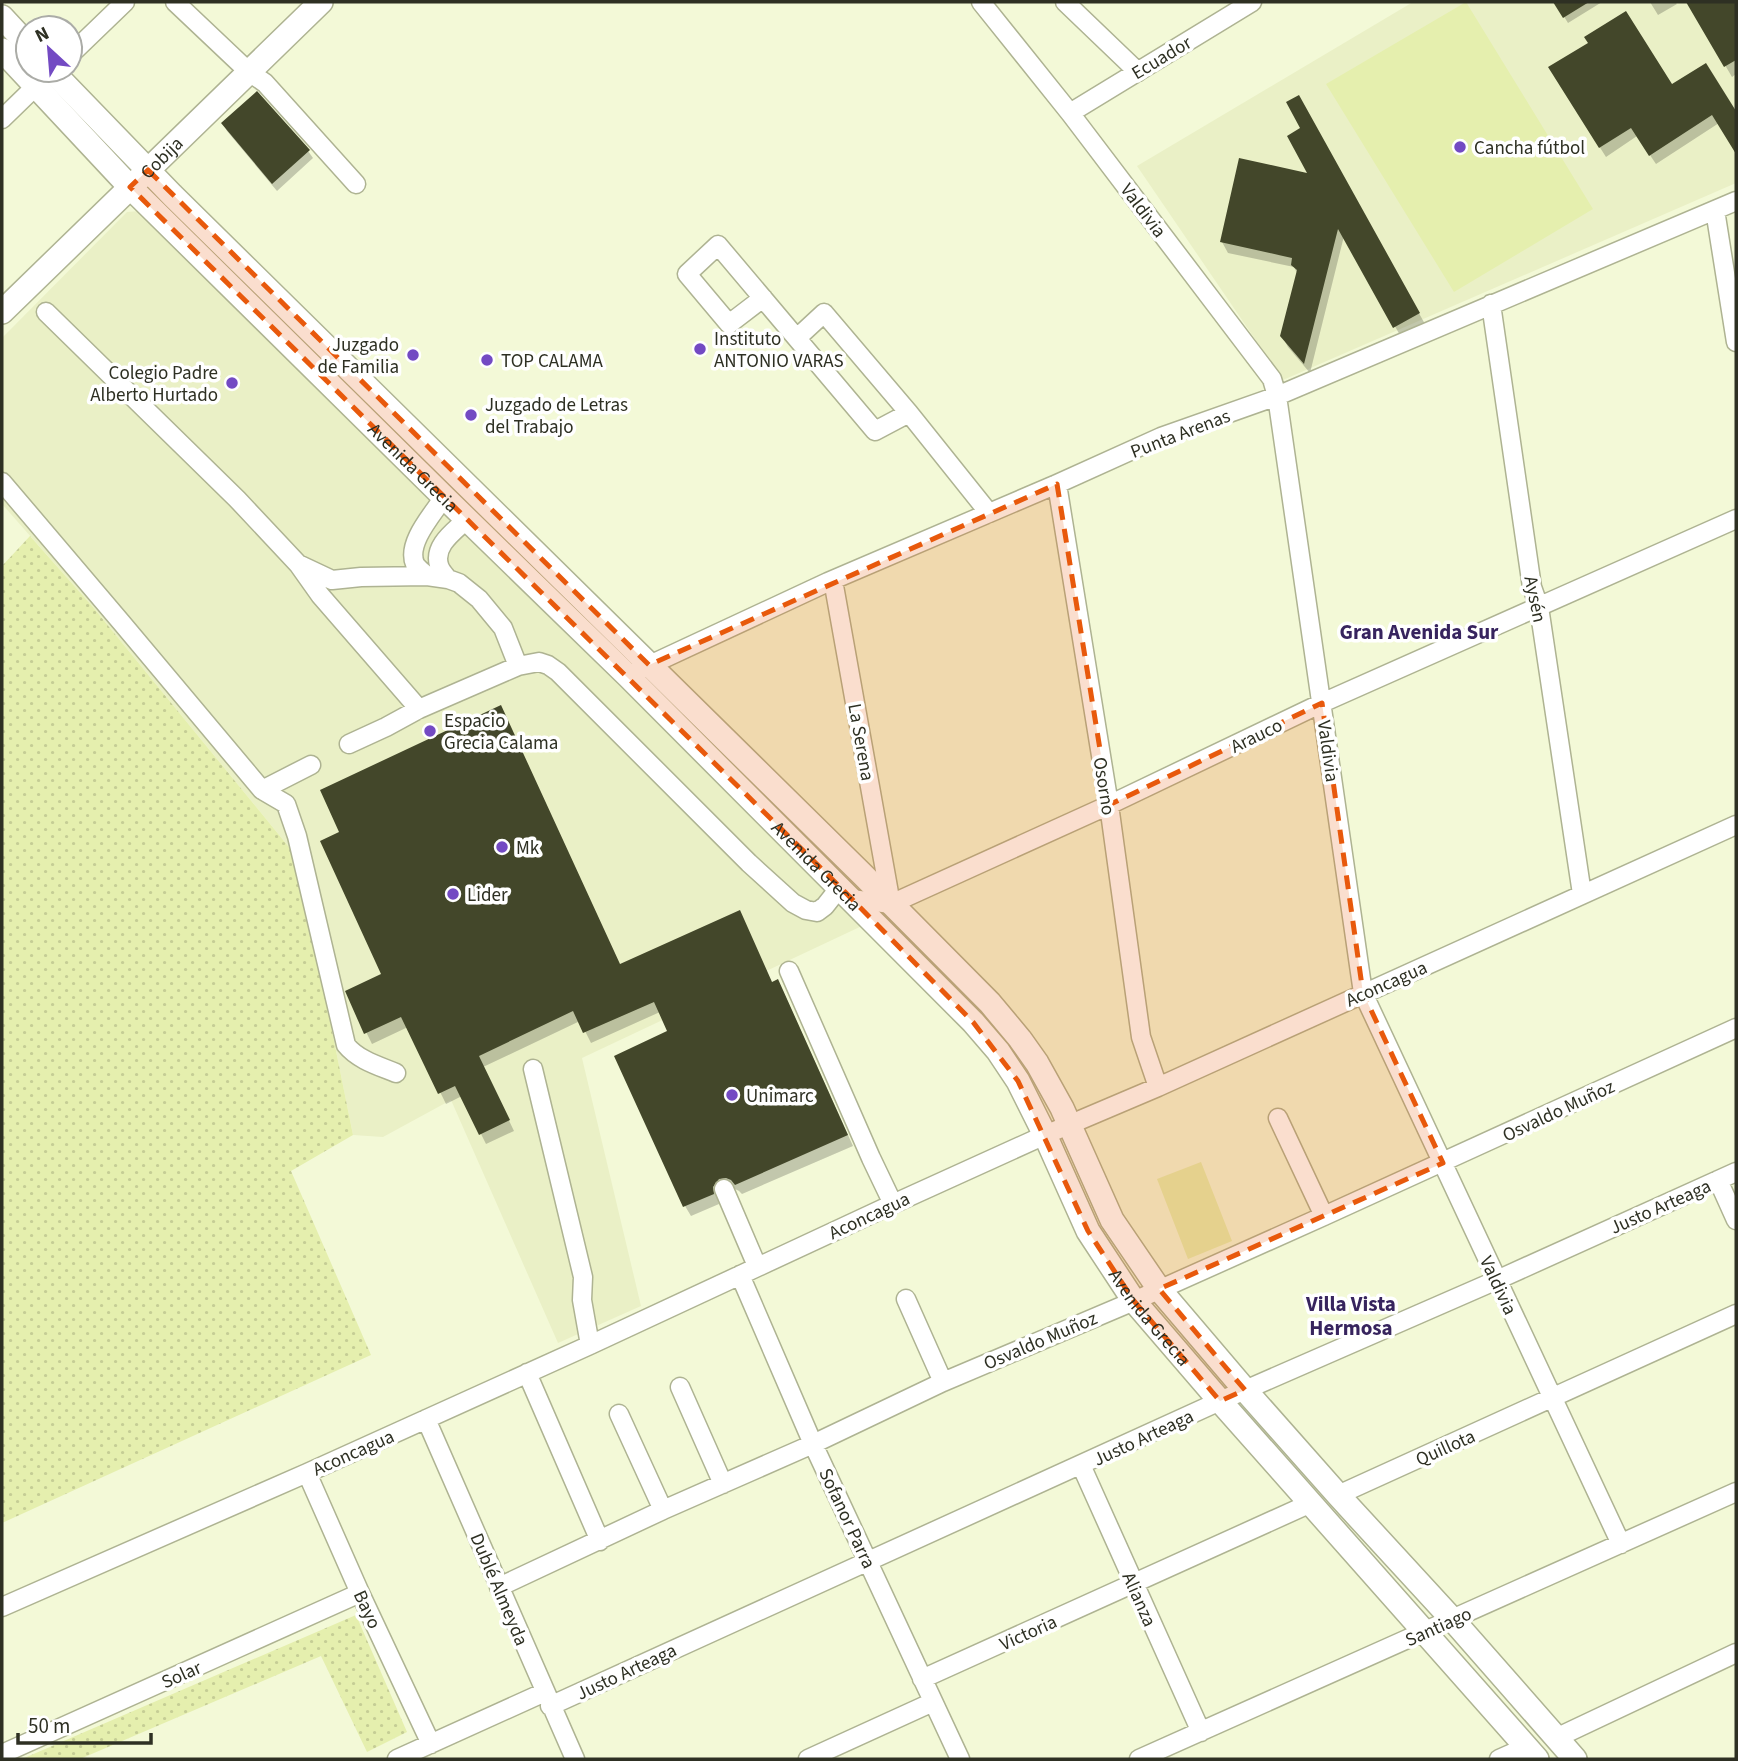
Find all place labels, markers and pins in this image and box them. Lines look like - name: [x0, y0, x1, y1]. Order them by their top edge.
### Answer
- place label: Cancha fútbol: [1474, 135, 1585, 162]
- marker: Cancha fútbol: [1452, 139, 1468, 155]
- place label: Instituto ANTONIO VARAS: [714, 326, 844, 375]
- place label: Juzgado de Familia: [317, 332, 399, 381]
- marker: Instituto ANTONIO VARAS: [692, 341, 708, 357]
- marker: Juzgado de Familia: [405, 347, 421, 363]
- place label: TOP CALAMA: [501, 348, 603, 375]
- marker: TOP CALAMA: [479, 352, 495, 368]
- place label: Colegio Padre Alberto Hurtado: [90, 360, 218, 409]
- marker: Colegio Padre Alberto Hurtado: [224, 375, 240, 391]
- place label: Juzgado de Letras del Trabajo: [485, 392, 628, 441]
- marker: Juzgado de Letras del Trabajo: [463, 407, 479, 423]
- place label: Espacio Grecia Calama: [444, 708, 558, 757]
- marker: Espacio Grecia Calama: [422, 723, 438, 739]
- place label: Mk: [516, 835, 540, 862]
- marker: Mk: [494, 839, 510, 855]
- place label: Lider: [467, 882, 508, 909]
- marker: Lider: [445, 886, 461, 902]
- place label: Unimarc: [746, 1083, 814, 1110]
- marker: Unimarc: [724, 1087, 740, 1103]

